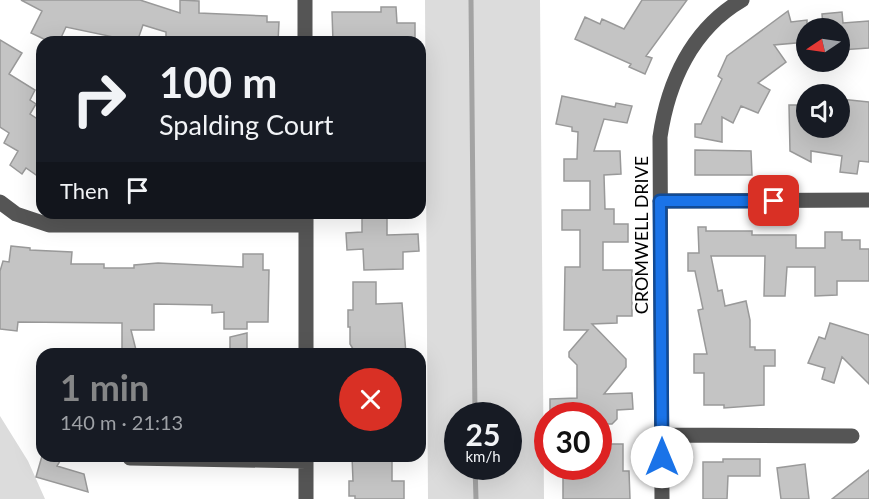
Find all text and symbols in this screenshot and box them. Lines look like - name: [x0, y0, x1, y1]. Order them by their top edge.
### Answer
- north arrow: [796, 18, 850, 72]
- map controls: [796, 18, 850, 138]
- text: 100 m: [159, 57, 277, 107]
- icon: right: [60, 60, 138, 138]
- button: sound: [796, 84, 850, 138]
- text: Spalding Court: [159, 108, 334, 141]
- street label: CROMWELL DRIVE: [630, 156, 652, 314]
- icon: arrive: [121, 174, 154, 207]
- pin: [748, 175, 799, 226]
- text: Then: [60, 177, 109, 204]
- icon: arrive: [757, 184, 790, 217]
- text: 1 min: [60, 365, 149, 409]
- button: close: [339, 368, 402, 431]
- speed limit sign: 30: [534, 402, 612, 480]
- text: 140 m · 21:13: [60, 410, 183, 434]
- text: 25: [466, 416, 500, 452]
- position arrow: [630, 425, 694, 489]
- text: km/h: [465, 447, 501, 465]

